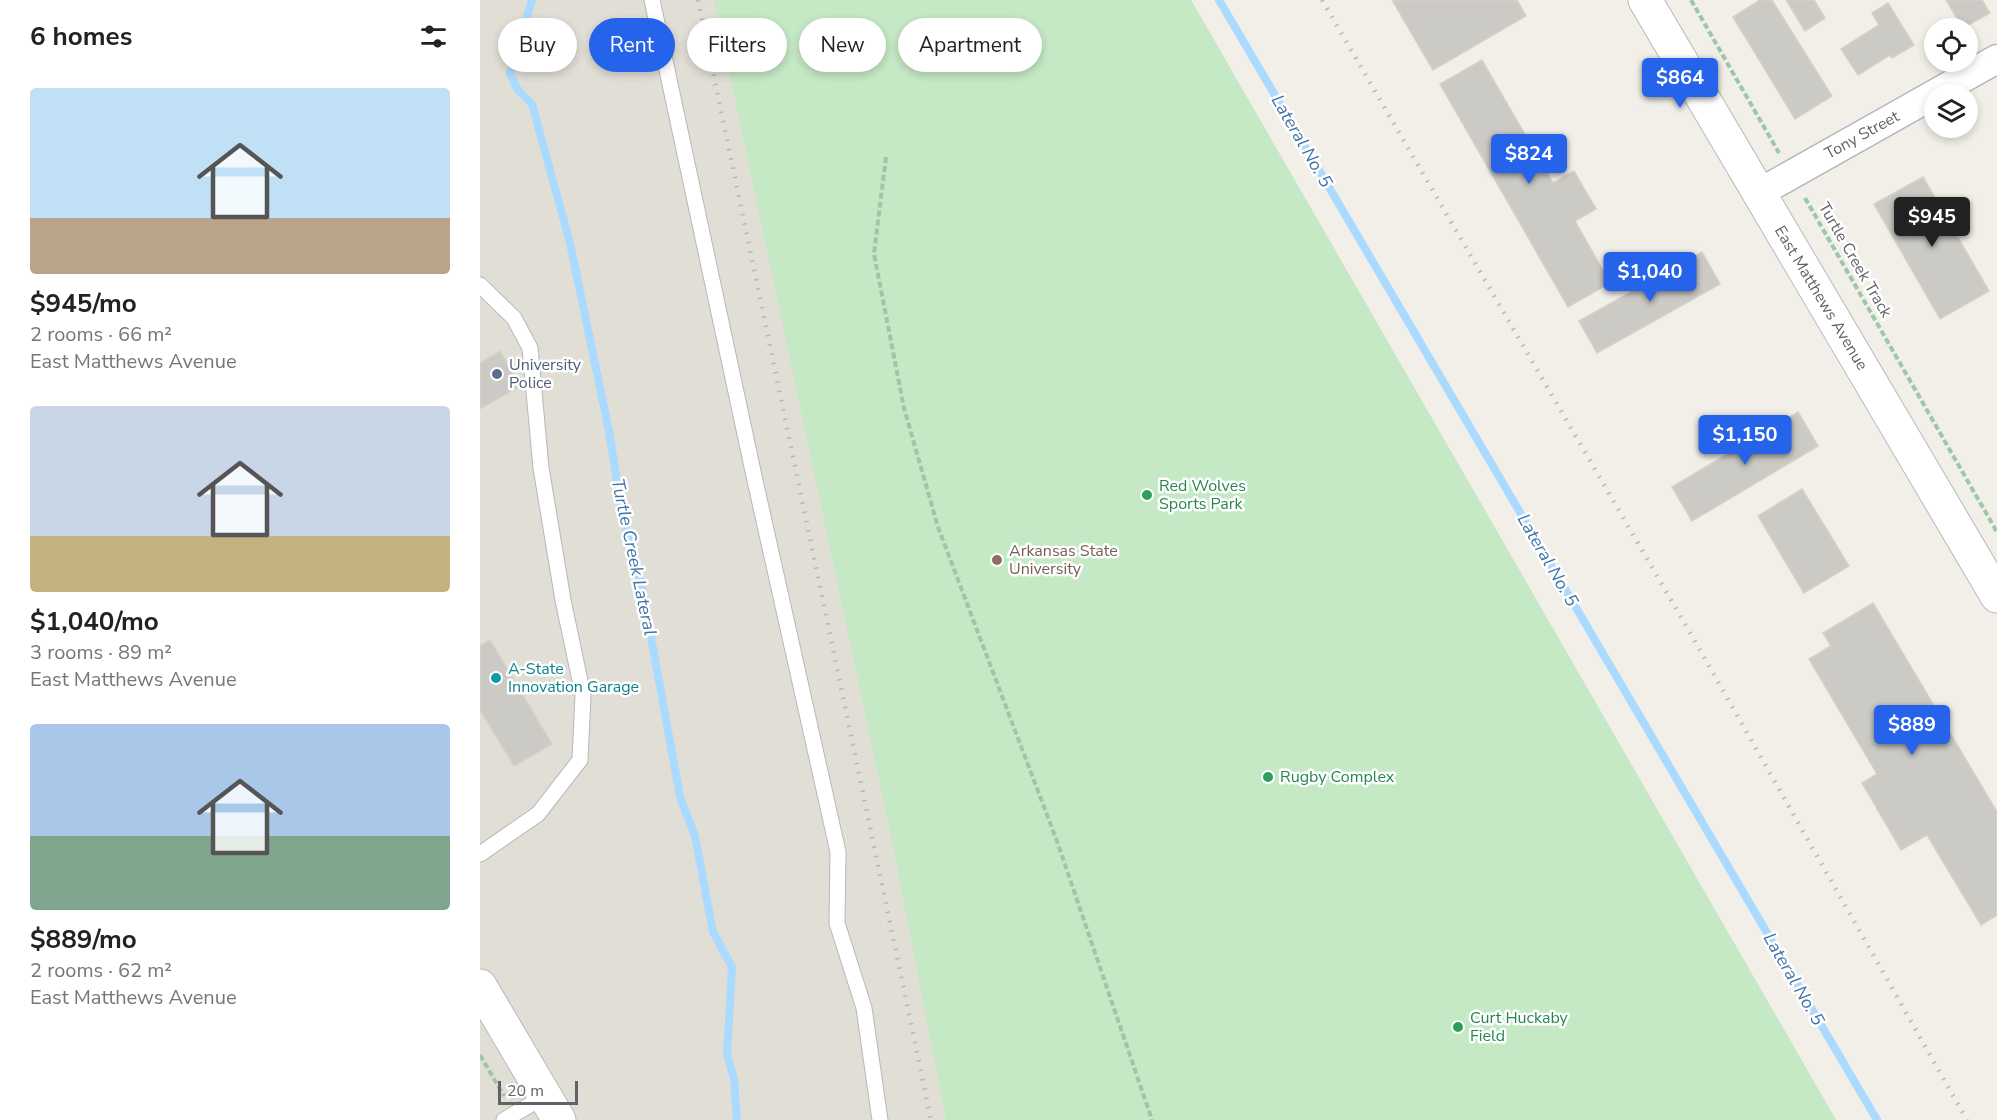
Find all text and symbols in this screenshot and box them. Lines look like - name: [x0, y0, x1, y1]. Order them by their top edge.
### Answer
- chip: Buy: [498, 18, 577, 72]
- chip: Rent: [589, 18, 675, 72]
- chip: Filters: [687, 18, 787, 72]
- chip: New: [799, 18, 886, 72]
- chip: Apartment: [898, 18, 1042, 72]
- map controls: [1924, 18, 1978, 138]
- button: locate: [1924, 18, 1978, 72]
- text: 6 homes: [30, 19, 132, 54]
- icon: filters: [417, 20, 450, 53]
- pin: $864: [1644, 58, 1716, 109]
- text: $864: [1656, 64, 1704, 91]
- button: layers: [1924, 84, 1978, 138]
- water label: Lateral No. 5: [1266, 90, 1338, 192]
- street label: Tony Street: [1821, 105, 1904, 165]
- icon: home: [186, 127, 294, 235]
- pin: $824: [1493, 134, 1565, 185]
- text: $824: [1505, 140, 1553, 167]
- pin: $945: [1896, 197, 1968, 248]
- street label: Turtle Creek Track: [1813, 198, 1898, 323]
- text: $945: [1908, 203, 1956, 230]
- street label: East Matthews Avenue: [1769, 222, 1873, 374]
- pin: $1,040: [1601, 252, 1699, 303]
- text: $1,040: [1618, 258, 1682, 285]
- text: $945/mo: [30, 286, 137, 321]
- text: 2 rooms · 66 m²: [30, 321, 172, 348]
- text: East Matthews Avenue: [30, 348, 237, 375]
- place label: University Police: [509, 354, 582, 394]
- marker: University Police: [490, 367, 504, 381]
- pin: $1,150: [1696, 415, 1794, 466]
- text: $1,150: [1713, 421, 1777, 448]
- icon: home: [186, 445, 294, 553]
- place label: Red Wolves Sports Park: [1159, 475, 1246, 515]
- water label: Turtle Creek Lateral: [606, 476, 662, 638]
- marker: Red Wolves Sports Park: [1140, 488, 1154, 502]
- water label: Lateral No. 5: [1512, 509, 1584, 611]
- place label: Arkansas State University: [1009, 540, 1118, 580]
- marker: Arkansas State University: [990, 553, 1004, 567]
- text: $1,040/mo: [30, 604, 159, 639]
- text: 3 rooms · 89 m²: [30, 639, 172, 666]
- place label: A-State Innovation Garage: [508, 658, 639, 698]
- text: East Matthews Avenue: [30, 666, 237, 693]
- marker: A-State Innovation Garage: [489, 671, 503, 685]
- pin: $889: [1876, 705, 1948, 756]
- text: $889: [1888, 711, 1936, 738]
- icon: home: [186, 763, 294, 871]
- place label: Rugby Complex: [1280, 766, 1395, 788]
- marker: Rugby Complex: [1261, 770, 1275, 784]
- text: $889/mo: [30, 922, 137, 957]
- water label: Lateral No. 5: [1758, 928, 1830, 1030]
- text: 2 rooms · 62 m²: [30, 957, 172, 984]
- text: East Matthews Avenue: [30, 984, 237, 1011]
- place label: Curt Huckaby Field: [1470, 1007, 1569, 1047]
- marker: Curt Huckaby Field: [1451, 1020, 1465, 1034]
- scale bar: [498, 1078, 578, 1106]
- text: 20 m: [507, 1080, 544, 1102]

